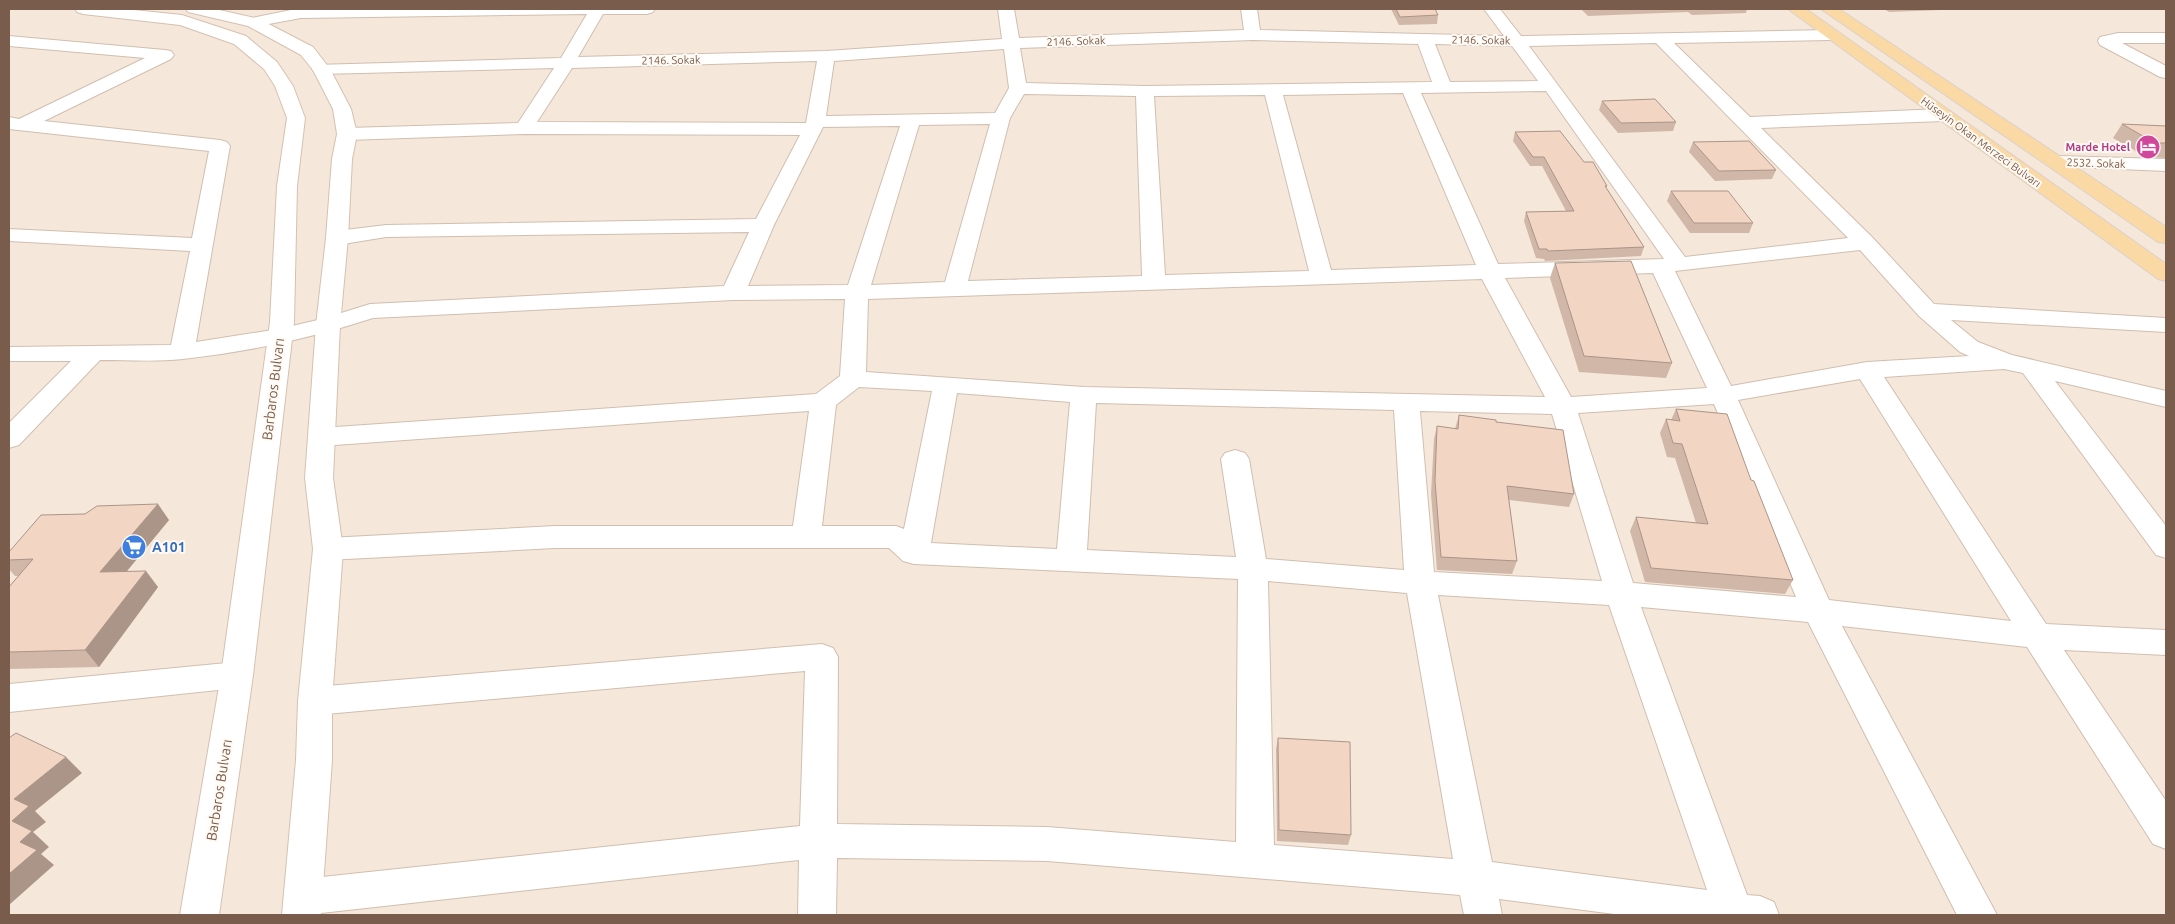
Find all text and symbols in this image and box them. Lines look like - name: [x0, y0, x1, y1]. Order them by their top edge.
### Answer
- street label: 2146. Sokak: [1451, 33, 1511, 47]
- street label: 2146. Sokak: [1046, 34, 1106, 48]
- street label: 2146. Sokak: [641, 53, 701, 67]
- street label: Hüseyin Okan Merzeci Bulvarı: [1919, 94, 2043, 190]
- hotel icon: Marde Hotel: [2135, 134, 2161, 160]
- place label: Marde Hotel: [2065, 141, 2131, 153]
- street label: 2532. Sokak: [2066, 156, 2126, 170]
- street label: Barbaros Bulvarı: [259, 337, 287, 441]
- supermarket icon: A101: [121, 534, 147, 560]
- place label: A101: [152, 539, 186, 555]
- street label: Barbaros Bulvarı: [203, 738, 235, 842]

